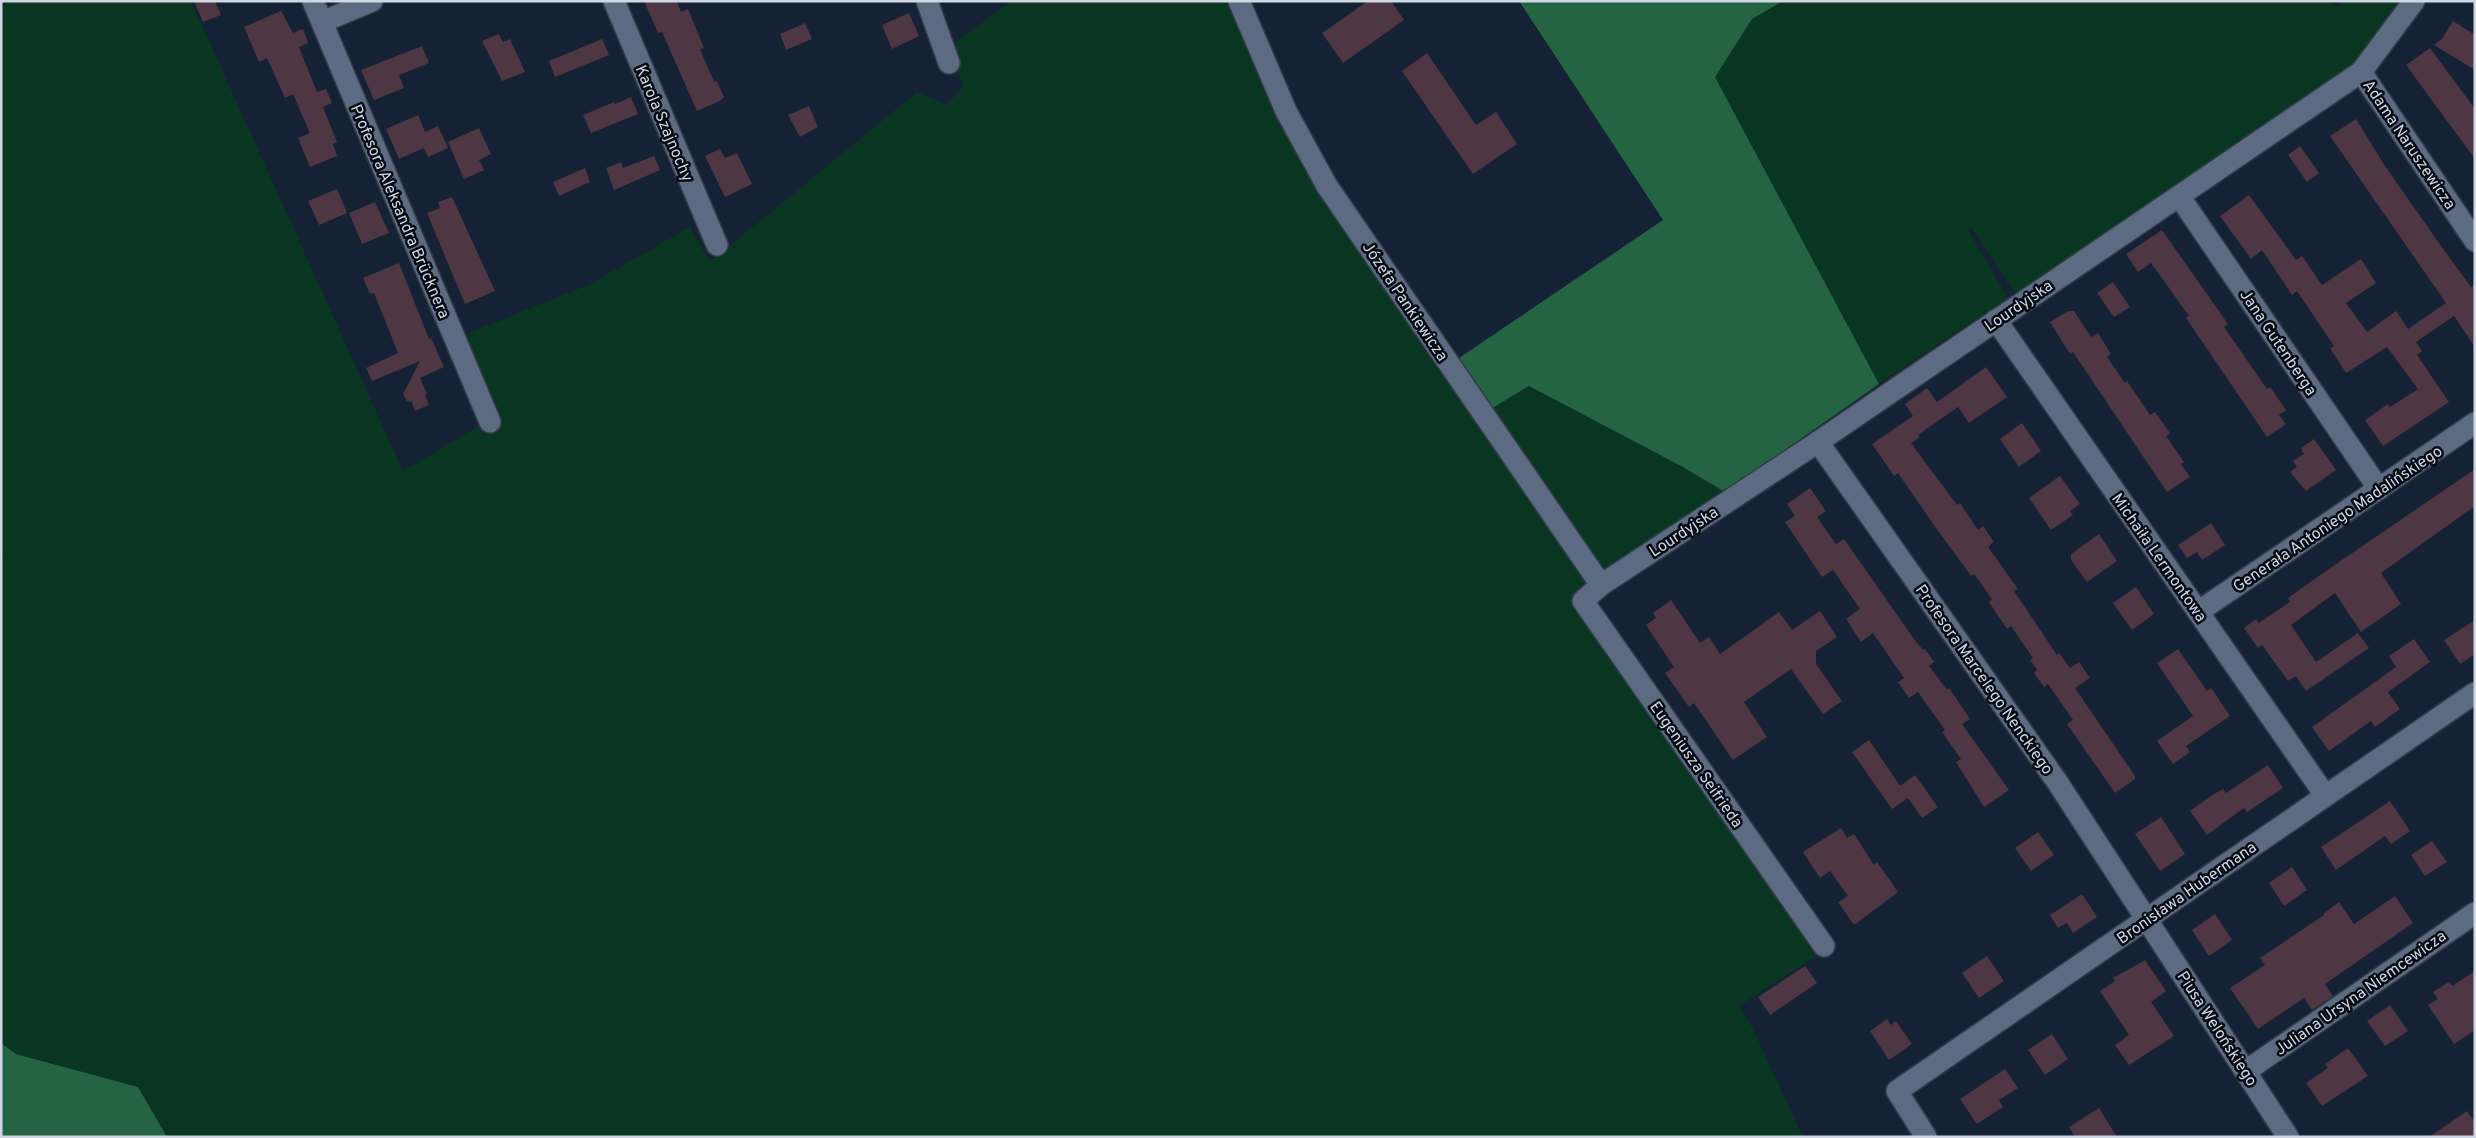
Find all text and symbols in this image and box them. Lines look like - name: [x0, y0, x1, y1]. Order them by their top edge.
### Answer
- street label: Karola Szajnochy: [630, 63, 697, 185]
- street label: Adama Naruszewicza: [2357, 76, 2459, 214]
- street label: Profesora Aleksandra Brücknera: [345, 102, 453, 322]
- street label: Józefa Pankiewicza: [1357, 239, 1452, 366]
- street label: Lourdyjska: [1981, 276, 2057, 337]
- street label: Jana Gutenberga: [2234, 286, 2320, 400]
- street label: Generała Antoniego Madalińskiego: [2230, 442, 2447, 597]
- street label: Michaiła Lermontowa: [2106, 490, 2210, 626]
- street label: Lourdyjska: [1646, 503, 1722, 562]
- street label: Profesora Marcelego Nenckiego: [1910, 581, 2057, 779]
- street label: Eugeniusza Seifrieda: [1644, 698, 1746, 832]
- street label: Bronisława Hubermana: [2113, 838, 2261, 949]
- street label: Juliana Ursyna Niemcewicza: [2272, 927, 2451, 1060]
- street label: Piusa Welońskiego: [2172, 968, 2261, 1090]

